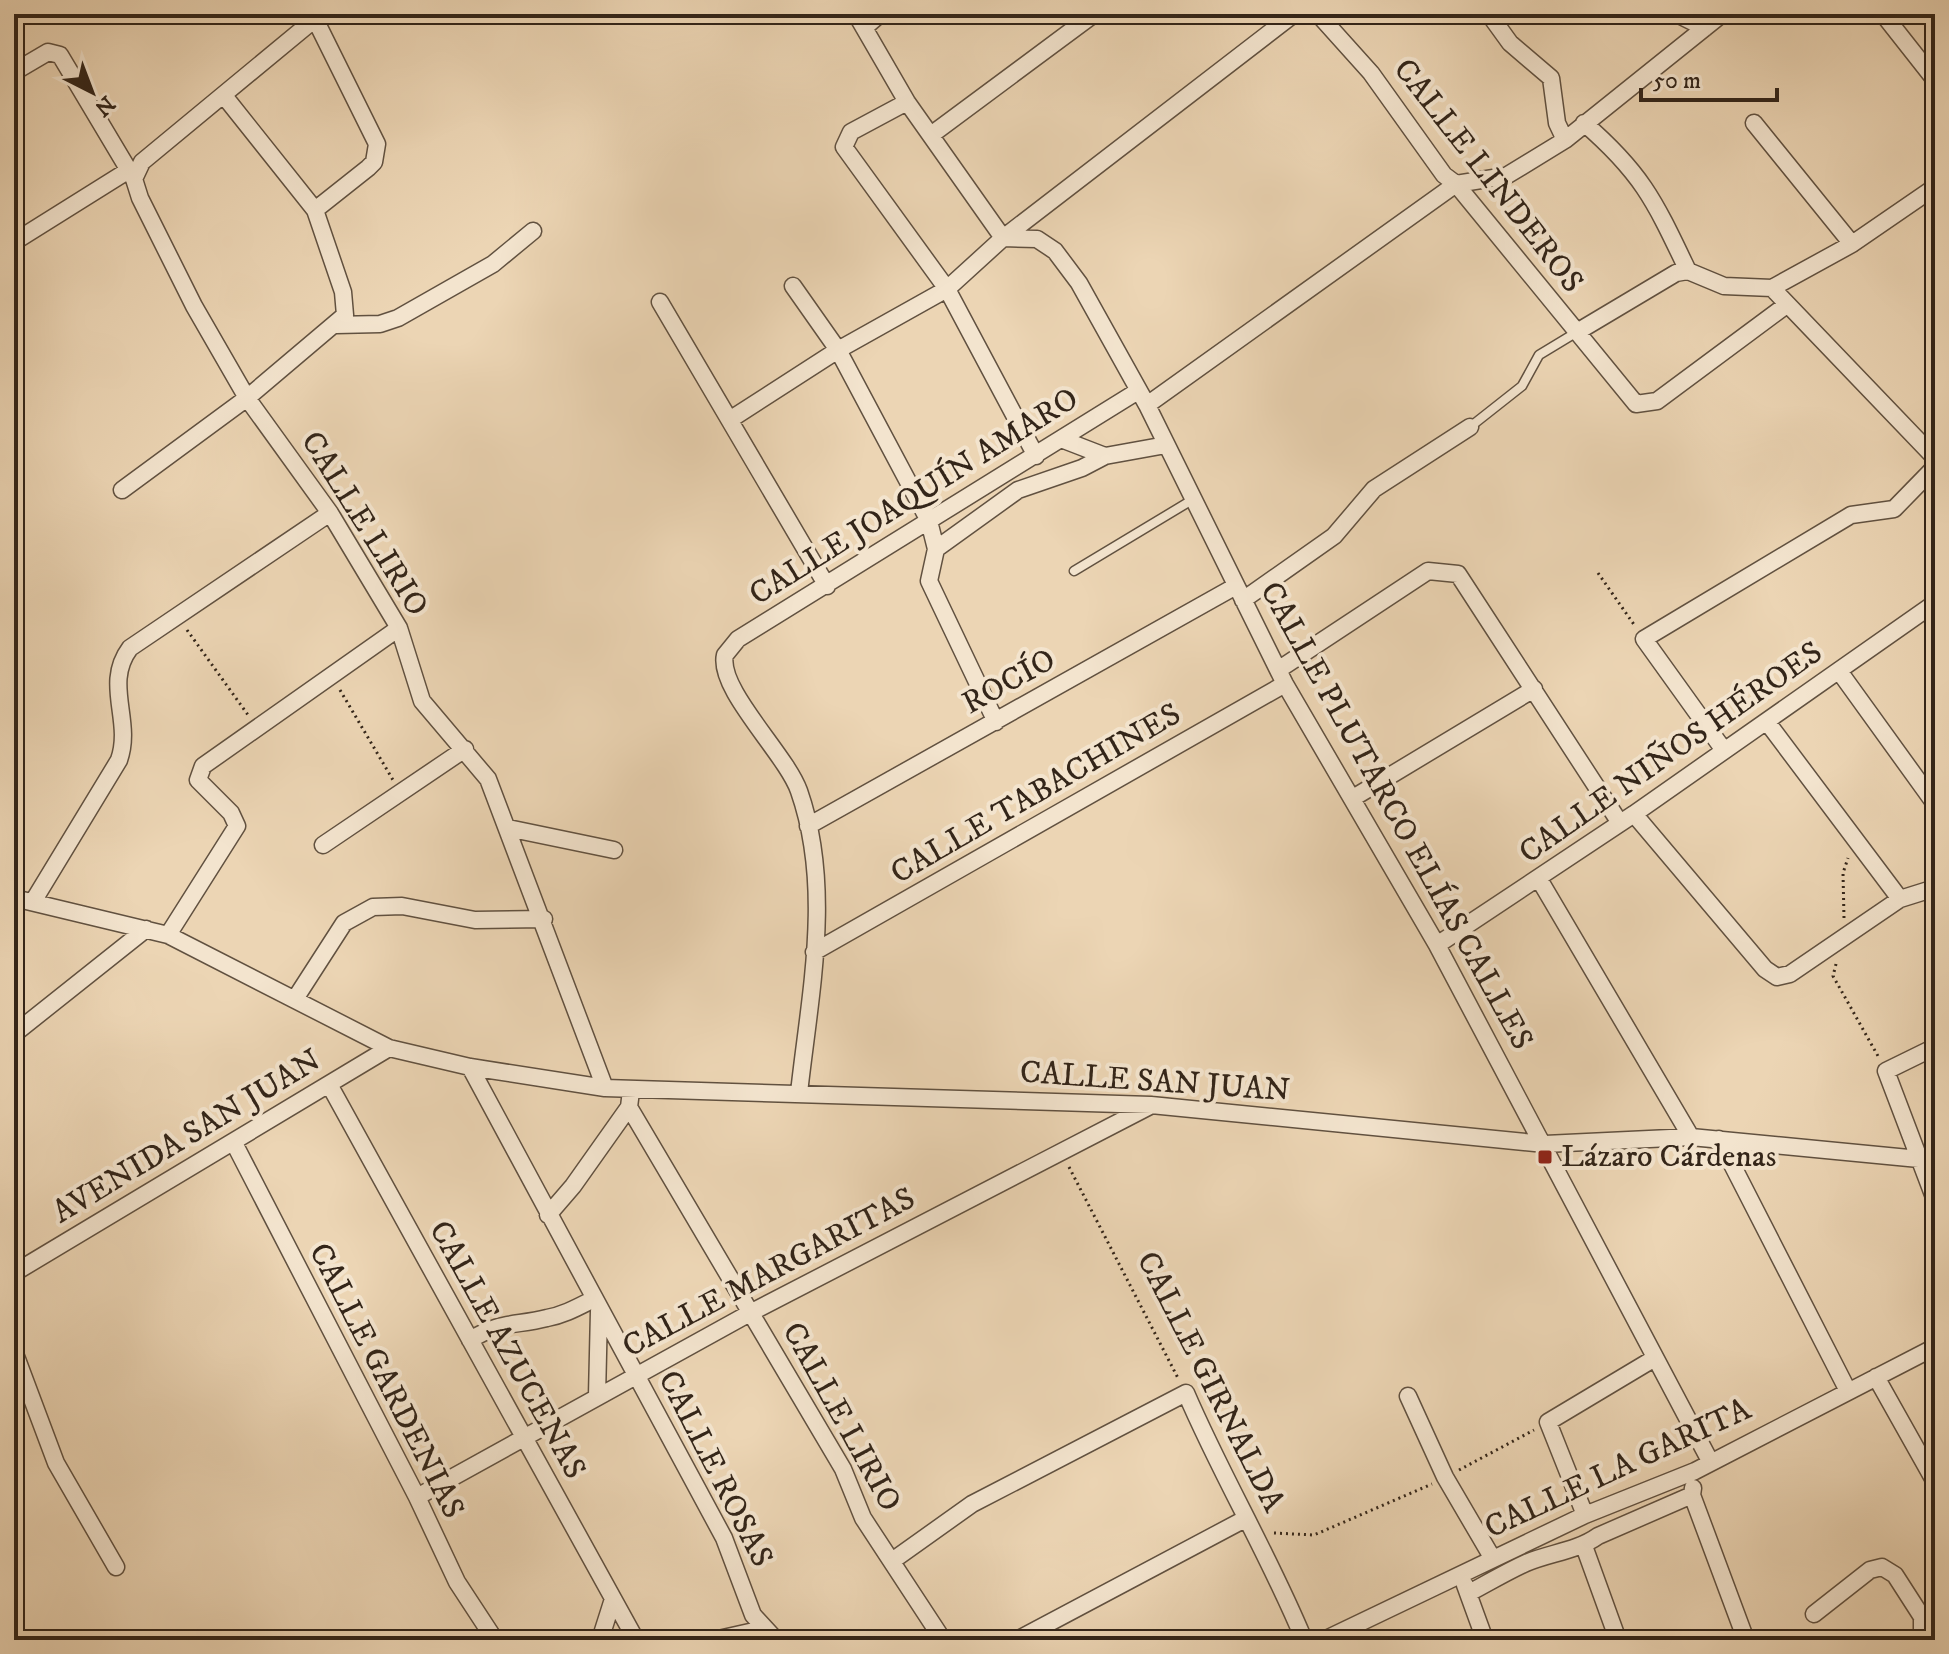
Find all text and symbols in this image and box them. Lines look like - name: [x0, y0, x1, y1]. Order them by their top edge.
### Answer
- street label: CALLE LINDEROS: [1384, 51, 1592, 301]
- north arrow: [52, 52, 132, 132]
- scale bar: [1641, 52, 1777, 102]
- text: 50 m: [1653, 66, 1701, 96]
- text: N: [89, 90, 120, 122]
- street label: CALLE JOAQUÍN AMARO: [742, 379, 1086, 615]
- street label: CALLE LIRIO: [291, 424, 437, 624]
- street label: CALLE PLUTARCO ELÍAS CALLES: [1250, 575, 1542, 1057]
- street label: CALLE NIÑOS HÉROES: [1512, 633, 1830, 873]
- street label: ROCÍO: [955, 640, 1063, 724]
- street label: CALLE TABACHINES: [884, 695, 1188, 893]
- street label: AVENIDA SAN JUAN: [45, 1041, 329, 1233]
- street label: CALLE SAN JUAN: [1018, 1053, 1292, 1111]
- place label: Lázaro Cárdenas: [1561, 1137, 1776, 1177]
- marker: Lázaro Cárdenas: [1536, 1148, 1554, 1166]
- street label: CALLE MARGARITAS: [616, 1179, 922, 1367]
- street label: CALLE AZUCENAS: [419, 1214, 595, 1486]
- street label: CALLE GARDENIAS: [299, 1236, 473, 1526]
- street label: CALLE GIRNALDA: [1127, 1245, 1293, 1519]
- street label: CALLE LIRIO: [773, 1315, 909, 1519]
- street label: CALLE ROSAS: [648, 1364, 782, 1574]
- street label: CALLE LA GARITA: [1479, 1390, 1758, 1548]

